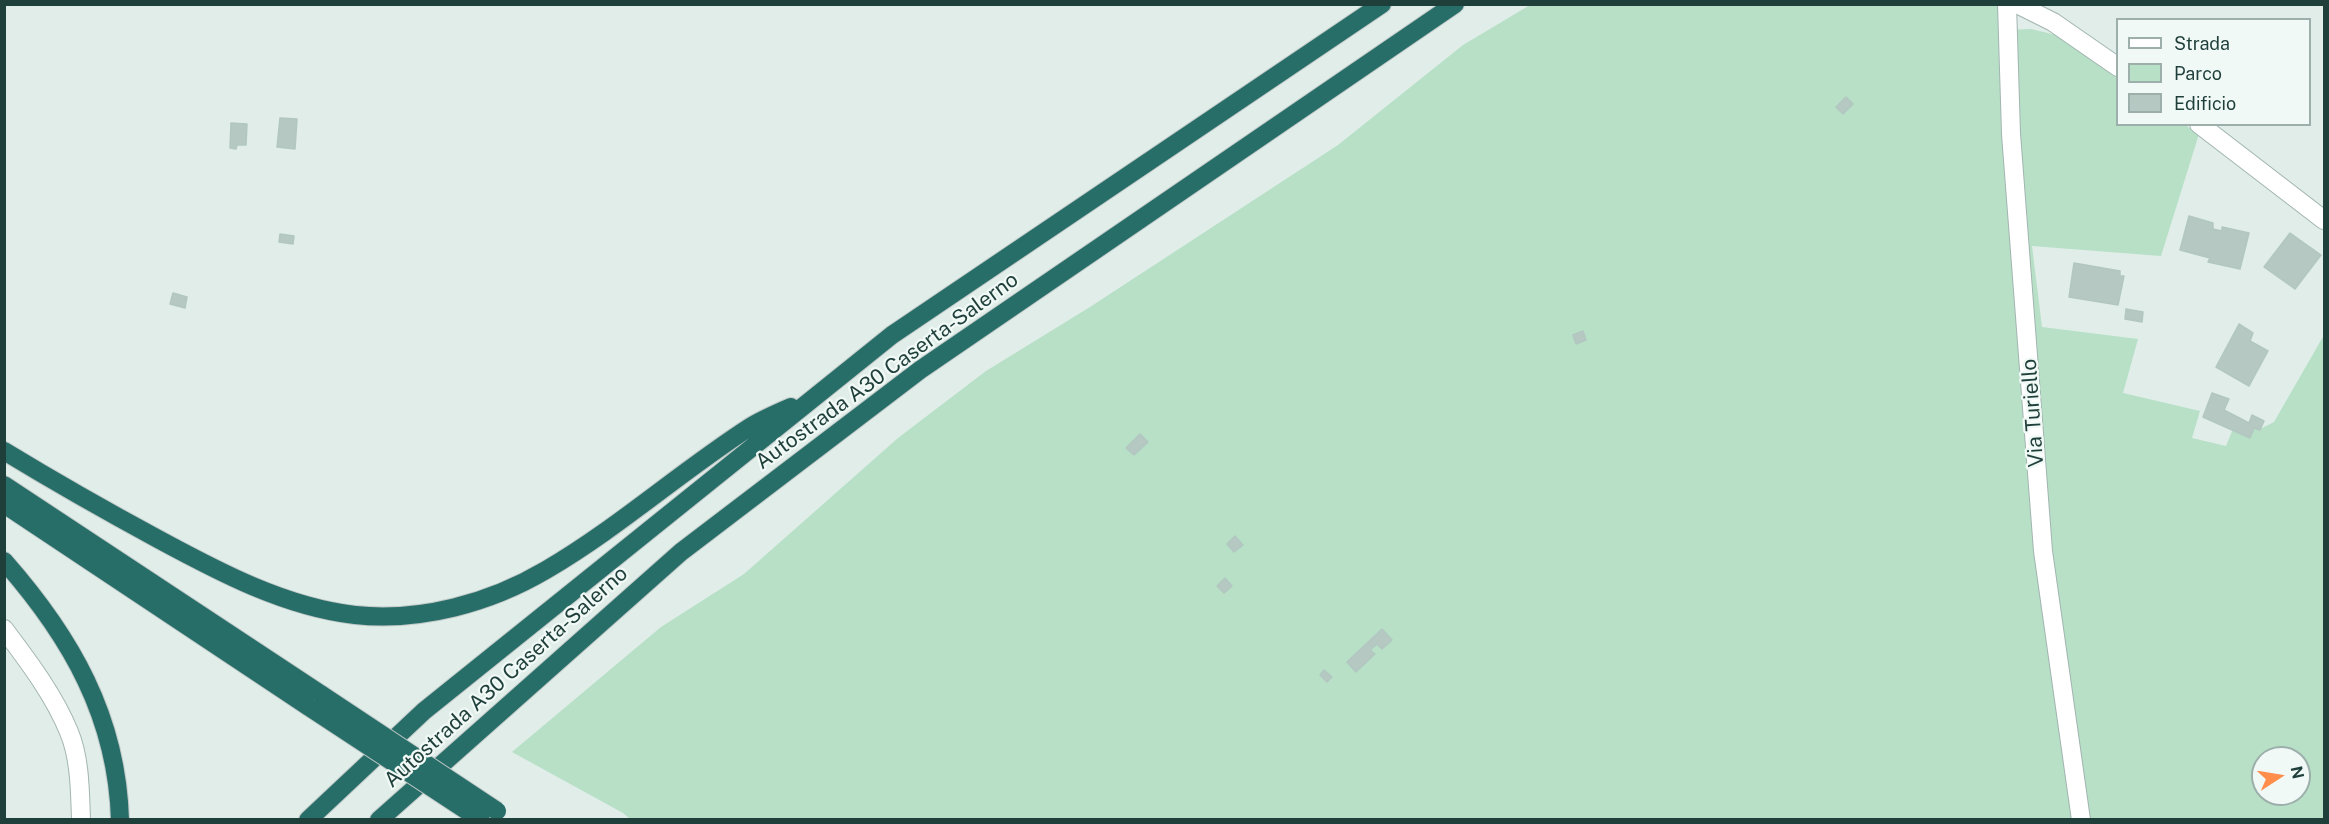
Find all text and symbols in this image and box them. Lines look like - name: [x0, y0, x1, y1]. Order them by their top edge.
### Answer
- legend: [2116, 18, 2311, 126]
- text: Strada: [2174, 33, 2230, 54]
- text: Parco: [2174, 63, 2222, 84]
- text: Edificio: [2174, 93, 2236, 114]
- street label: Autostrada A30 Caserta-Salerno: [751, 267, 1023, 475]
- street label: Via Turiello: [2017, 358, 2049, 468]
- street label: Autostrada A30 Caserta-Salerno: [379, 561, 633, 793]
- north arrow: [2251, 746, 2311, 806]
- text: N: [2287, 764, 2308, 781]

